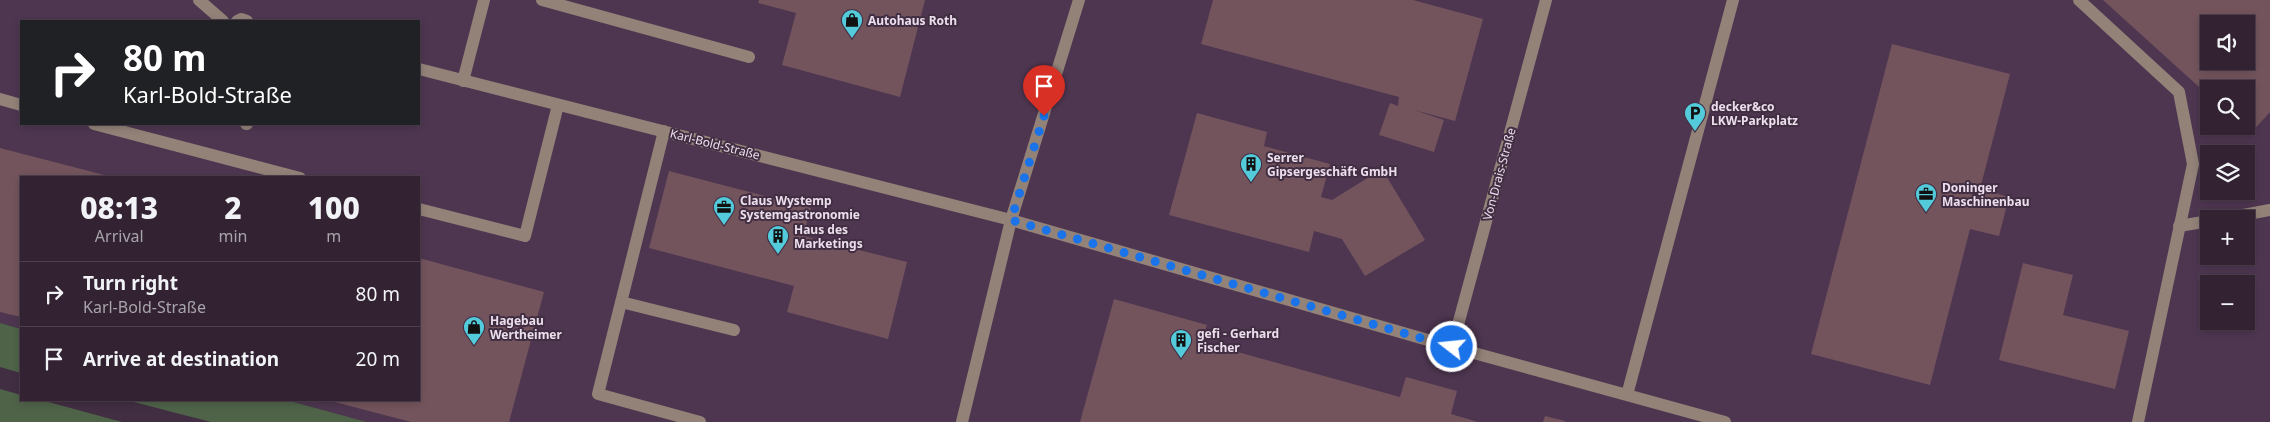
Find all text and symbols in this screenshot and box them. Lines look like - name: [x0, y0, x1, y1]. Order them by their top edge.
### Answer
- shop icon: Autohaus Roth: [840, 8, 864, 39]
- place label: Autohaus Roth: [868, 12, 957, 29]
- map controls: [2200, 15, 2255, 330]
- button: sound: [2200, 15, 2255, 70]
- text: 80 m: [123, 34, 206, 81]
- icon: right: [40, 40, 105, 105]
- pin: [1023, 65, 1065, 116]
- icon: arrive: [1030, 72, 1058, 100]
- text: Karl-Bold-Straße: [123, 79, 292, 109]
- button: search: [2200, 80, 2255, 135]
- place label: decker&co LKW-Parkplatz: [1711, 98, 1798, 129]
- parking icon: decker&co LKW-Parkplatz: [1683, 101, 1707, 132]
- street label: Karl-Bold-Straße: [668, 125, 762, 163]
- street label: Von-Drais-Straße: [1478, 126, 1520, 222]
- button: layers: [2200, 145, 2255, 200]
- place label: Serrer Gipsergeschäft GmbH: [1267, 149, 1397, 180]
- building icon: Serrer Gipsergeschäft GmbH: [1239, 152, 1263, 183]
- place label: Doninger Maschinenbau: [1942, 179, 2029, 210]
- office icon: Doninger Maschinenbau: [1914, 182, 1938, 213]
- text: 08:13: [80, 187, 158, 228]
- text: 2: [224, 187, 242, 228]
- text: 100: [308, 187, 360, 228]
- place label: Claus Wystemp Systemgastronomie: [740, 192, 860, 223]
- office icon: Claus Wystemp Systemgastronomie: [712, 195, 736, 226]
- button: +: [2200, 210, 2255, 265]
- place label: Haus des Marketings: [794, 221, 863, 252]
- building icon: Haus des Marketings: [766, 224, 790, 255]
- text: Arrival: [95, 225, 144, 247]
- text: min: [218, 225, 247, 247]
- text: m: [326, 225, 341, 247]
- text: Turn right: [83, 270, 178, 296]
- button: −: [2200, 275, 2255, 330]
- icon: right: [40, 280, 68, 308]
- text: 80 m: [356, 281, 400, 307]
- text: Karl-Bold-Straße: [83, 296, 206, 318]
- place label: Hagebau Wertheimer: [490, 312, 563, 343]
- shop icon: Hagebau Wertheimer: [462, 315, 486, 346]
- position arrow: [1425, 320, 1477, 372]
- place label: gefi - Gerhard Fischer: [1197, 325, 1279, 356]
- building icon: gefi - Gerhard Fischer: [1169, 328, 1193, 359]
- icon: arrive: [40, 345, 68, 373]
- text: Arrive at destination: [83, 346, 279, 372]
- text: 20 m: [356, 346, 400, 372]

